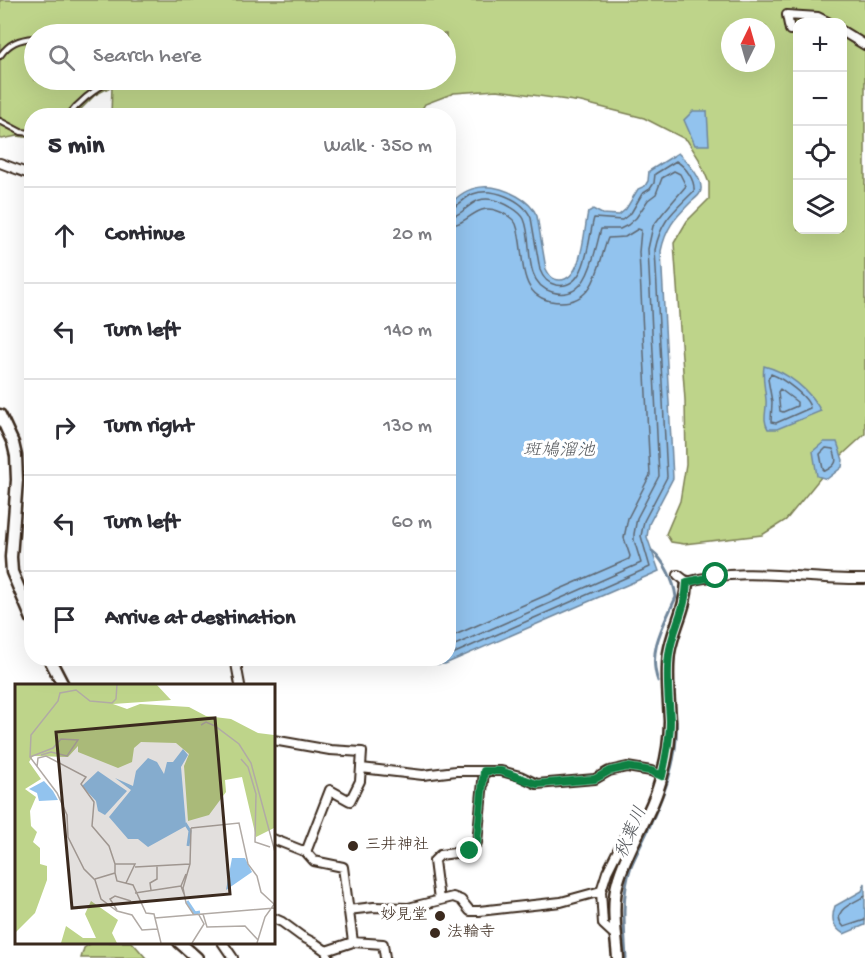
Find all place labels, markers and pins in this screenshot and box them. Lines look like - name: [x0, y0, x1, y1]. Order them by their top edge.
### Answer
- place label: 三井神社: [365, 836, 429, 856]
- marker: 三井神社: [346, 839, 360, 853]
- place label: 妙見堂: [380, 906, 428, 926]
- marker: 妙見堂: [433, 909, 447, 923]
- place label: 法輪寺: [447, 923, 495, 943]
- marker: 法輪寺: [428, 926, 442, 940]

